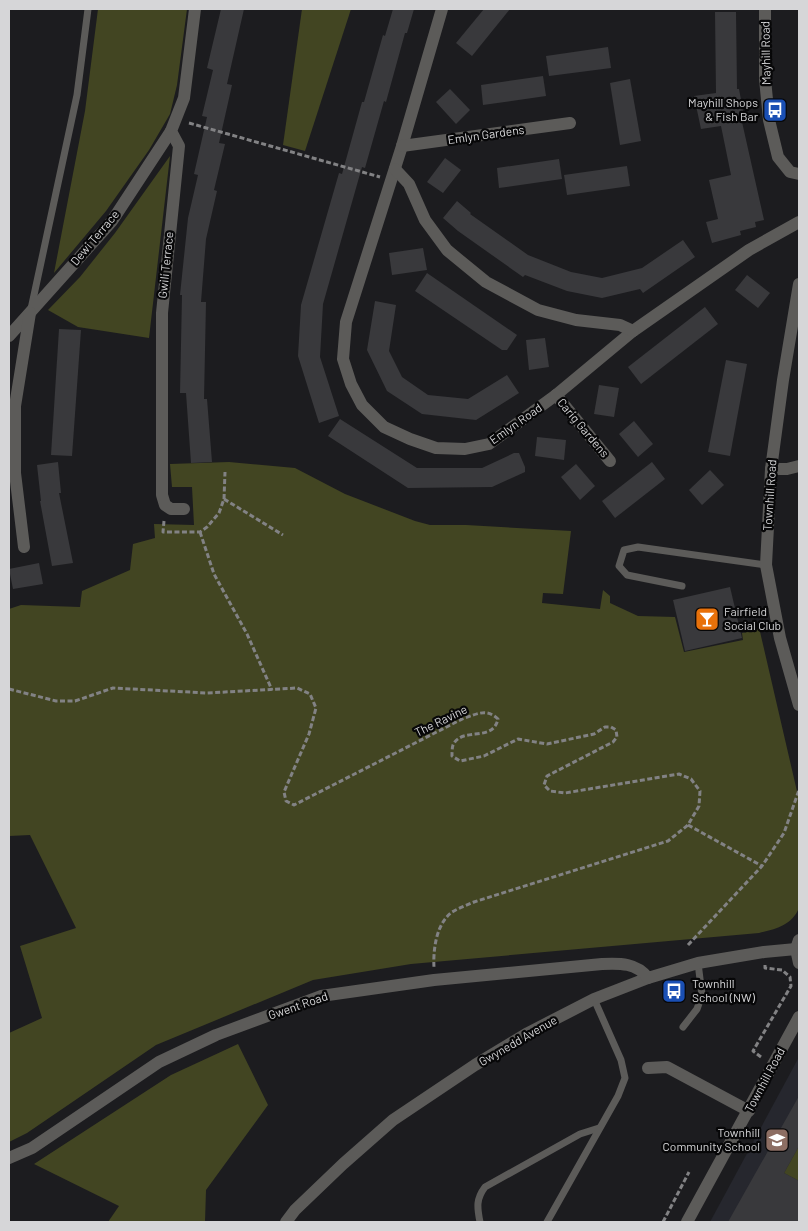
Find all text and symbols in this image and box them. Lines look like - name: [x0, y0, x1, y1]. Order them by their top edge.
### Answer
- street label: Mayhill Road: [757, 21, 773, 85]
- place label: Mayhill Shops & Fish Bar: [688, 95, 759, 123]
- bus stop icon: Mayhill Shops & Fish Bar: [762, 97, 788, 123]
- street label: Emlyn Gardens: [447, 122, 525, 146]
- street label: Dewi Terrace: [67, 207, 121, 268]
- street label: Gwili Terrace: [155, 231, 175, 299]
- street label: Carig Gardens: [555, 395, 613, 460]
- street label: Emlyn Road: [486, 400, 544, 446]
- street label: Townhill Road: [760, 459, 778, 531]
- place label: Fairfield Social Club: [724, 604, 781, 632]
- bar icon: Fairfield Social Club: [694, 606, 720, 632]
- street label: The Ravine: [412, 701, 469, 739]
- place label: Townhill School (NW): [692, 976, 756, 1004]
- bus stop icon: Townhill School (NW): [661, 978, 687, 1004]
- street label: Gwent Road: [266, 988, 329, 1022]
- street label: Gwynedd Avenue: [476, 1012, 559, 1068]
- street label: Townhill Road: [741, 1045, 787, 1114]
- place label: Townhill Community School: [663, 1125, 760, 1153]
- school or university icon: Townhill Community School: [764, 1127, 790, 1153]

